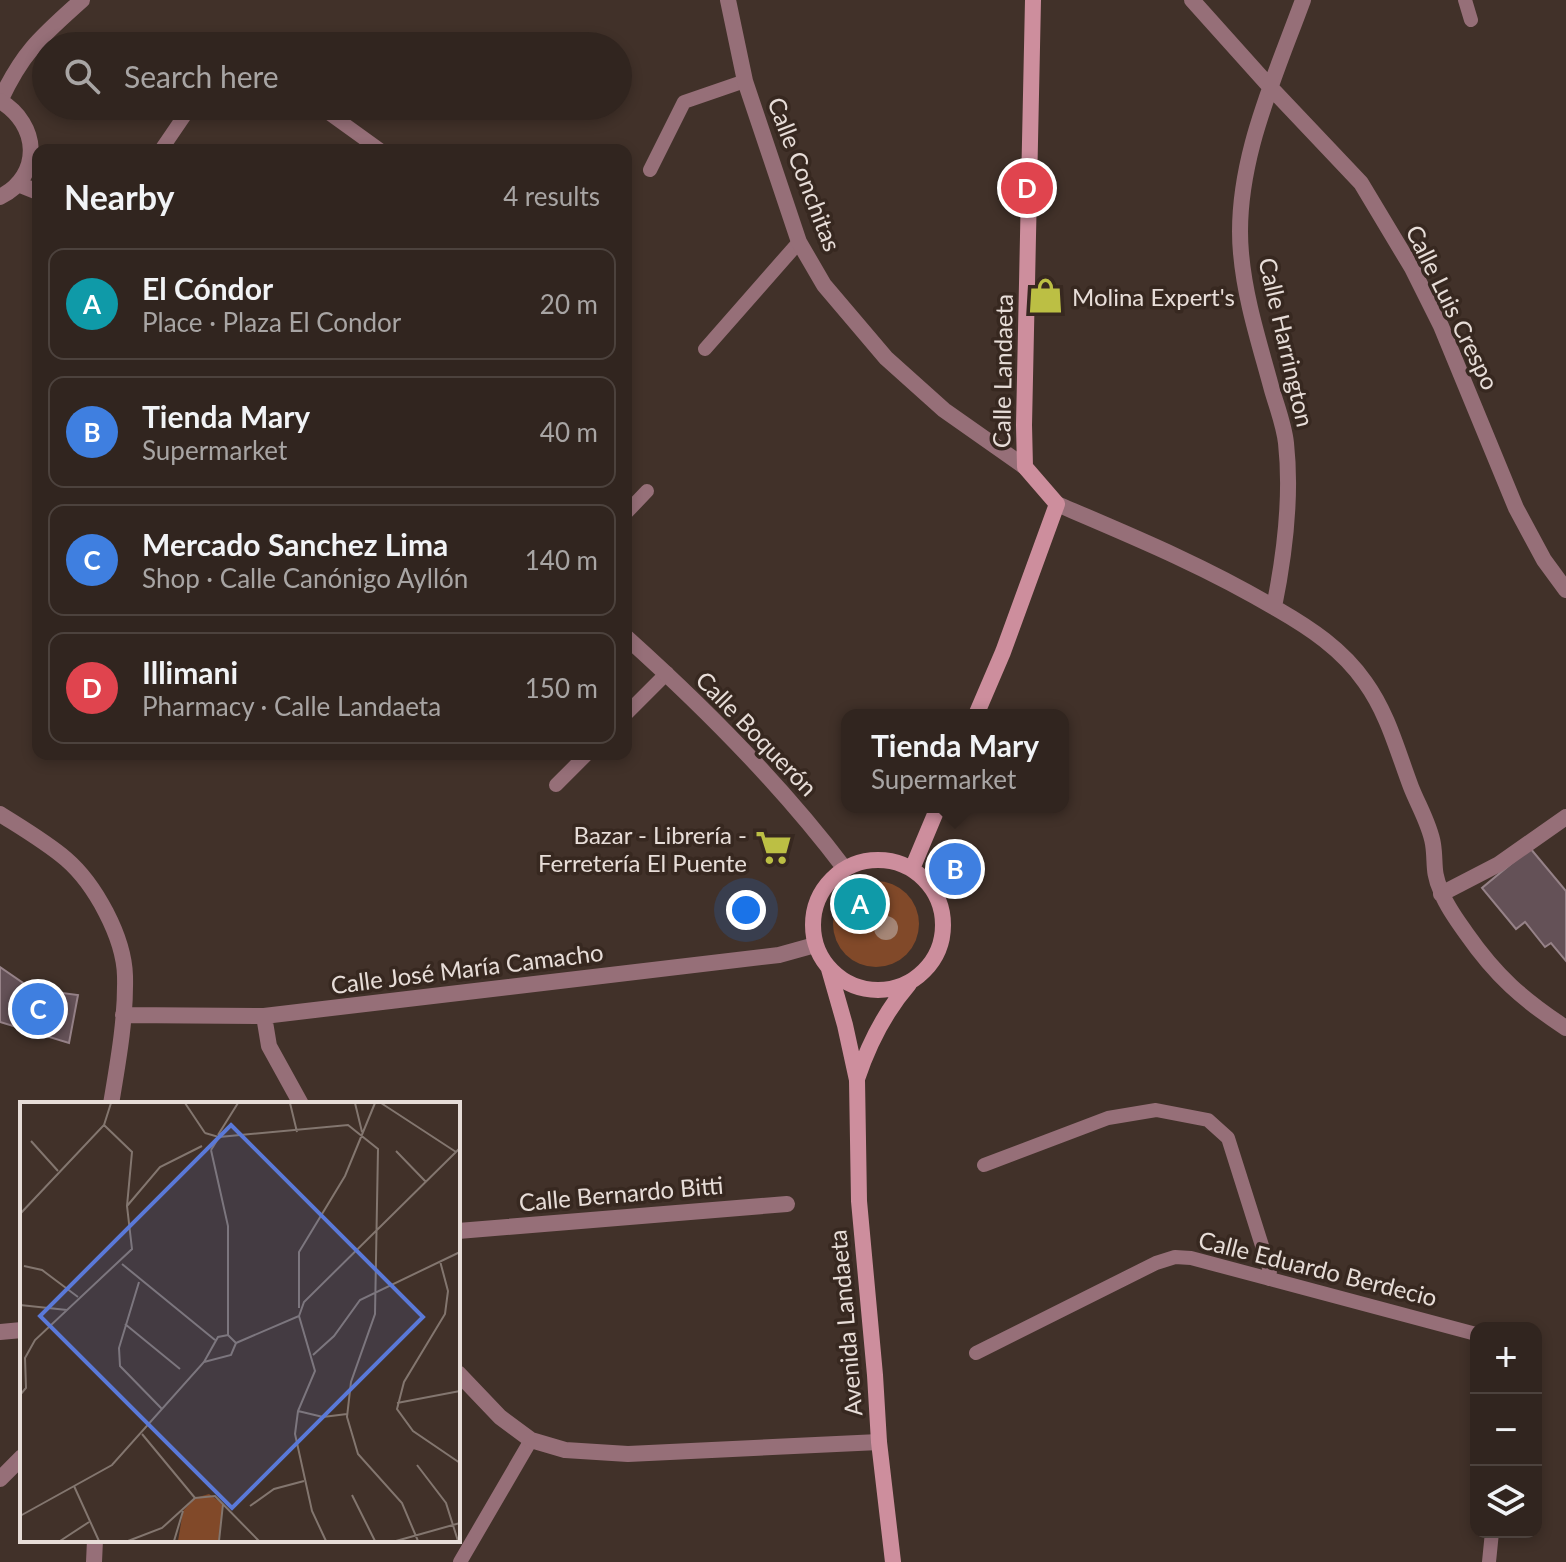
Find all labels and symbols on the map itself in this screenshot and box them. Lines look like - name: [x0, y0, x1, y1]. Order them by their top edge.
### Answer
- street label: Calle Conchitas: [762, 93, 848, 255]
- pin: D: [1001, 158, 1053, 218]
- street label: Calle Luis Crespo: [1401, 220, 1505, 394]
- street label: Calle Harrington: [1253, 255, 1321, 429]
- shop icon: Molina Expert's: [1027, 277, 1065, 315]
- place label: Molina Expert's: [1072, 282, 1235, 311]
- street label: Calle Landaeta: [986, 294, 1018, 448]
- street label: Calle Boquerón: [690, 665, 824, 801]
- place label: Bazar - Librería - Ferretería El Puente: [538, 820, 747, 877]
- supermarket icon: Bazar - Librería - Ferretería El Puente: [754, 829, 792, 867]
- pin: B: [929, 839, 981, 899]
- pin: A: [834, 874, 886, 934]
- your location: [726, 890, 766, 930]
- street label: Calle José María Camacho: [329, 937, 605, 999]
- pin: C: [12, 979, 64, 1039]
- inset map: [20, 1102, 460, 1542]
- street label: Calle Bernardo Bitti: [518, 1170, 724, 1216]
- street label: Calle Eduardo Berdecio: [1196, 1224, 1440, 1312]
- street label: Avenida Landaeta: [822, 1229, 868, 1417]

